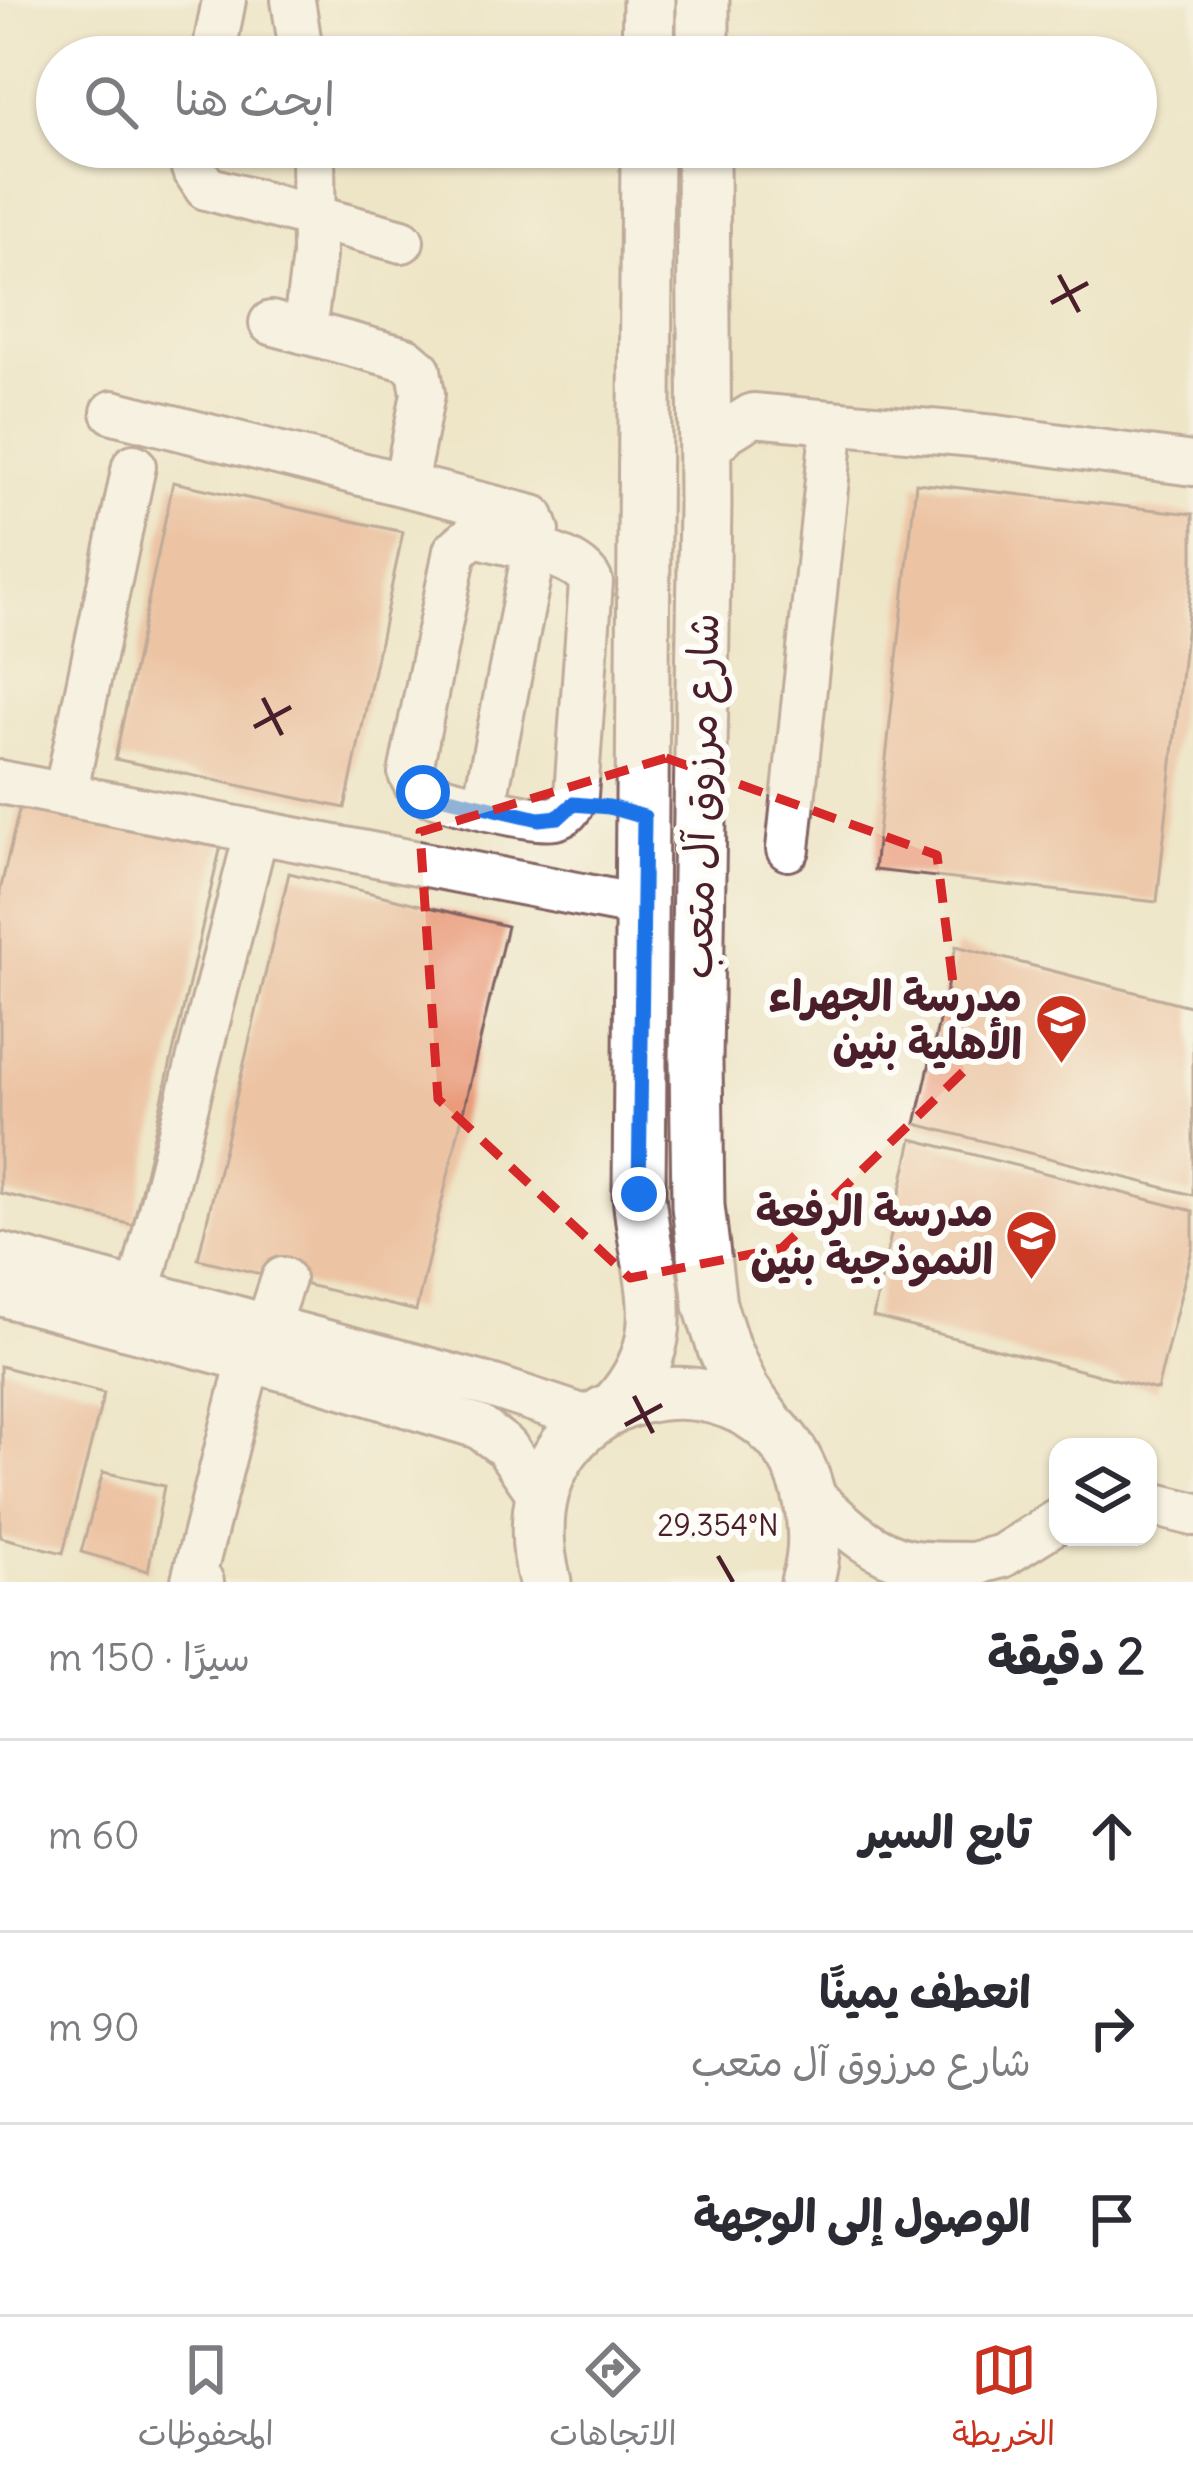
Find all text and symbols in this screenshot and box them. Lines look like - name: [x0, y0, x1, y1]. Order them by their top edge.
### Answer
- search box: [36, 36, 1157, 168]
- icon: search: [78, 69, 144, 135]
- text: ابحث هنا: [174, 71, 335, 127]
- street label: شارع مرزوق آل متعب: [671, 613, 733, 980]
- route start: [396, 765, 450, 819]
- place label: مدرسة الجهراء الأهلية بنين: [768, 970, 1022, 1070]
- school or university icon: مدرسة الجهراء الأهلية بنين: [1033, 992, 1089, 1066]
- route end: [612, 1167, 666, 1221]
- place label: مدرسة الرفعة النموذجية بنين: [750, 1185, 993, 1287]
- school or university icon: مدرسة الرفعة النموذجية بنين: [1004, 1207, 1060, 1281]
- map controls: [1049, 1438, 1157, 1546]
- button: layers: [1049, 1438, 1157, 1546]
- text: 29.354°N: [657, 1506, 779, 1544]
- text: 2 دقيقة: [987, 1624, 1145, 1688]
- text: سيرًا · 150 m: [48, 1633, 250, 1682]
- icon: ahead: [1079, 1803, 1145, 1869]
- text: تابع السير: [860, 1804, 1031, 1860]
- text: 60 m: [48, 1811, 140, 1860]
- text: انعطف يمينًا: [819, 1964, 1031, 2020]
- icon: right: [1079, 1995, 1145, 2061]
- text: 90 m: [48, 2003, 140, 2052]
- text: شارع مرزوق آل متعب: [691, 2038, 1031, 2087]
- icon: arrive: [1079, 2187, 1145, 2253]
- text: الوصول إلى الوجهة: [693, 2188, 1031, 2244]
- tab: المحفوظات: [138, 2337, 274, 2463]
- tab: الاتجاهات: [549, 2337, 677, 2463]
- tab: الخريطة: [952, 2337, 1055, 2463]

